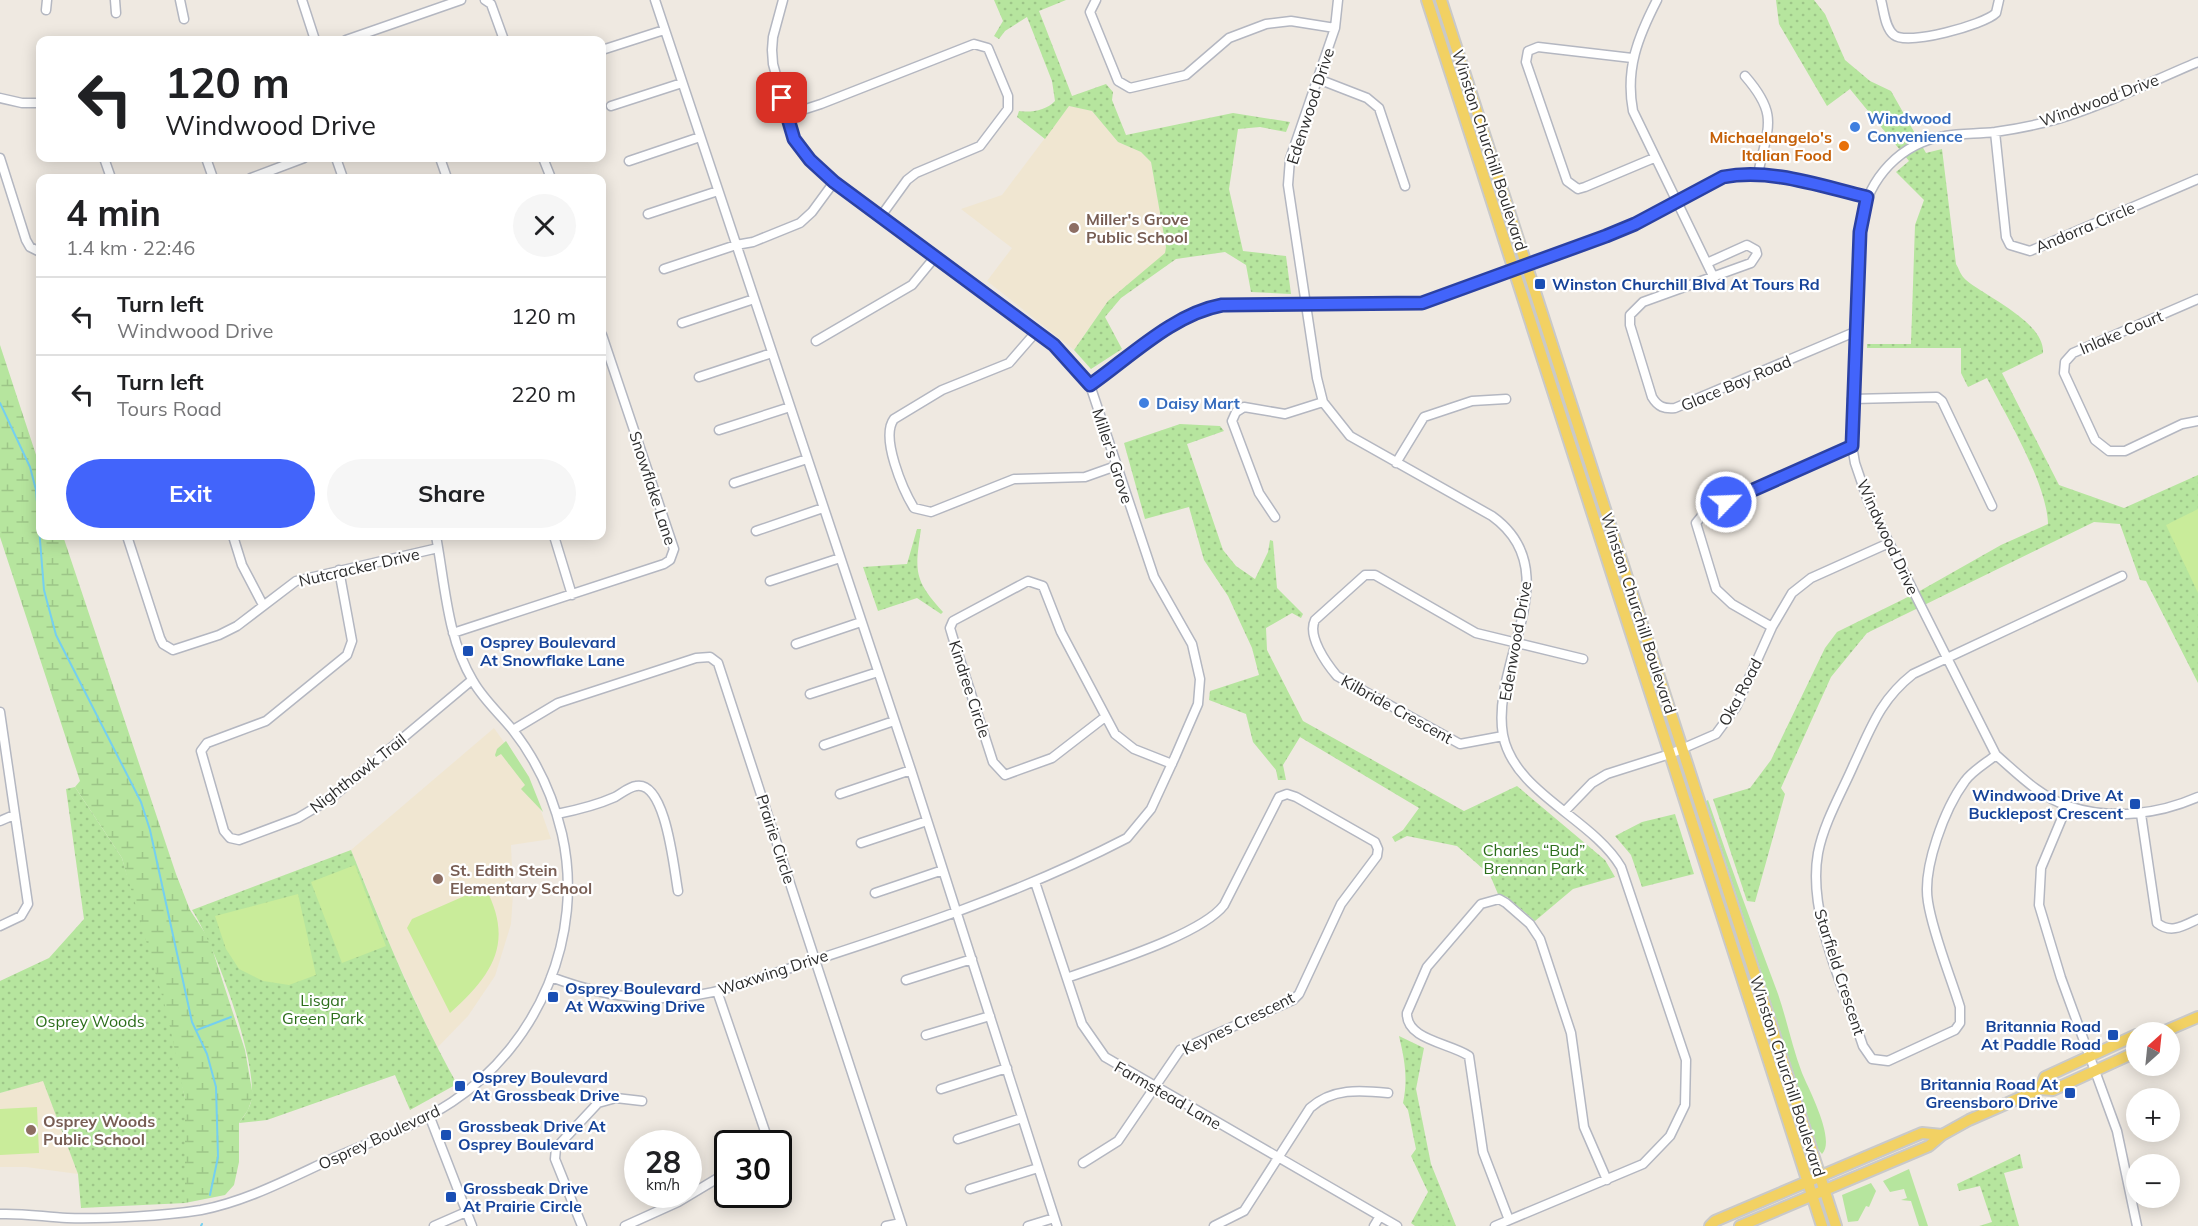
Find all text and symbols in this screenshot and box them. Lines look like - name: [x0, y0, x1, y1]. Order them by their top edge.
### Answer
- street label: Edenwood Drive: [1282, 45, 1338, 167]
- street label: Winston Churchill Boulevard: [1448, 47, 1532, 253]
- text: 120 m: [165, 56, 290, 109]
- icon: left: [66, 60, 144, 138]
- street label: Windwood Drive: [2037, 69, 2161, 131]
- pin: [756, 72, 807, 123]
- icon: arrive: [765, 81, 798, 114]
- text: Windwood Drive: [165, 108, 376, 142]
- place label: Windwood Convenience: [1867, 108, 1963, 146]
- marker: Windwood Convenience: [1848, 120, 1862, 134]
- place label: Michaelangelo's Italian Food: [1709, 127, 1832, 165]
- marker: Michaelangelo's Italian Food: [1837, 139, 1851, 153]
- text: 4 min: [66, 190, 161, 235]
- button: close: [513, 194, 576, 257]
- street label: Andorra Circle: [2032, 197, 2138, 257]
- place label: Miller's Grove Public School: [1086, 209, 1189, 247]
- marker: Miller's Grove Public School: [1067, 221, 1081, 235]
- text: 1.4 km · 22:46: [66, 235, 195, 260]
- place label: Winston Churchill Blvd At Tours Rd: [1552, 274, 1820, 294]
- marker: Winston Churchill Blvd At Tours Rd: [1533, 277, 1547, 291]
- text: Turn left: [117, 290, 204, 318]
- icon: left: [66, 300, 99, 333]
- text: 120 m: [511, 302, 576, 330]
- street label: Inlake Court: [2076, 305, 2166, 358]
- text: Windwood Drive: [117, 318, 273, 343]
- street label: Glace Bay Road: [1678, 351, 1794, 415]
- text: Turn left: [117, 368, 204, 396]
- icon: left: [66, 378, 99, 411]
- text: 220 m: [511, 380, 576, 408]
- place label: Daisy Mart: [1156, 393, 1240, 413]
- text: Tours Road: [117, 396, 222, 421]
- marker: Daisy Mart: [1137, 396, 1151, 410]
- street label: Miller's Grove: [1088, 406, 1138, 506]
- street label: Snowflake Lane: [625, 429, 681, 547]
- button: Exit: [66, 459, 315, 528]
- button: Share: [327, 459, 576, 528]
- position arrow: [1694, 470, 1758, 534]
- street label: Windwood Drive: [1853, 476, 1923, 598]
- street label: Winston Churchill Boulevard: [1597, 510, 1681, 716]
- street label: Nutcracker Drive: [297, 543, 421, 591]
- street label: Edenwood Drive: [1495, 579, 1535, 703]
- place label: Osprey Boulevard At Snowflake Lane: [480, 632, 625, 670]
- street label: Kindree Circle: [945, 638, 995, 740]
- marker: Osprey Boulevard At Snowflake Lane: [461, 644, 475, 658]
- street label: Oka Road: [1714, 655, 1766, 729]
- street label: Kilbride Crescent: [1338, 670, 1457, 748]
- street label: Nighthawk Trail: [306, 729, 410, 817]
- place label: Windwood Drive At Bucklepost Crescent: [1969, 785, 2123, 823]
- street label: Prairie Circle: [752, 792, 800, 886]
- marker: Windwood Drive At Bucklepost Crescent: [2128, 797, 2142, 811]
- park label: Charles “Bud” Brennan Park: [1483, 840, 1585, 878]
- place label: St. Edith Stein Elementary School: [450, 860, 592, 898]
- marker: St. Edith Stein Elementary School: [431, 872, 445, 886]
- street label: Starfield Crescent: [1810, 906, 1870, 1038]
- street label: Waxwing Drive: [715, 945, 831, 999]
- street label: Winston Churchill Boulevard: [1746, 973, 1830, 1179]
- place label: Osprey Boulevard At Waxwing Drive: [565, 978, 705, 1016]
- street label: Keynes Crescent: [1179, 987, 1298, 1059]
- park label: Lisgar Green Park: [282, 990, 365, 1028]
- marker: Osprey Boulevard At Waxwing Drive: [546, 990, 560, 1004]
- park label: Osprey Woods: [35, 1011, 145, 1031]
- place label: Britannia Road At Paddle Road: [1981, 1016, 2101, 1054]
- north arrow: [2126, 1022, 2180, 1076]
- map controls: [2126, 1022, 2180, 1208]
- marker: Britannia Road At Paddle Road: [2106, 1028, 2120, 1042]
- street label: Farmstead Lane: [1111, 1056, 1225, 1134]
- place label: Osprey Boulevard At Grossbeak Drive: [472, 1067, 620, 1105]
- place label: Britannia Road At Greensboro Drive: [1920, 1074, 2058, 1112]
- marker: Osprey Boulevard At Grossbeak Drive: [453, 1079, 467, 1093]
- marker: Britannia Road At Greensboro Drive: [2063, 1086, 2077, 1100]
- button: +: [2126, 1088, 2180, 1142]
- street label: Osprey Boulevard: [315, 1100, 443, 1174]
- place label: Osprey Woods Public School: [43, 1111, 155, 1149]
- place label: Grossbeak Drive At Osprey Boulevard: [458, 1116, 606, 1154]
- marker: Osprey Woods Public School: [24, 1123, 38, 1137]
- marker: Grossbeak Drive At Osprey Boulevard: [439, 1128, 453, 1142]
- speed limit sign: 30: [714, 1130, 792, 1208]
- text: 28: [645, 1143, 681, 1181]
- button: −: [2126, 1154, 2180, 1208]
- text: km/h: [646, 1175, 680, 1194]
- place label: Grossbeak Drive At Prairie Circle: [463, 1178, 589, 1216]
- marker: Grossbeak Drive At Prairie Circle: [444, 1190, 458, 1204]

